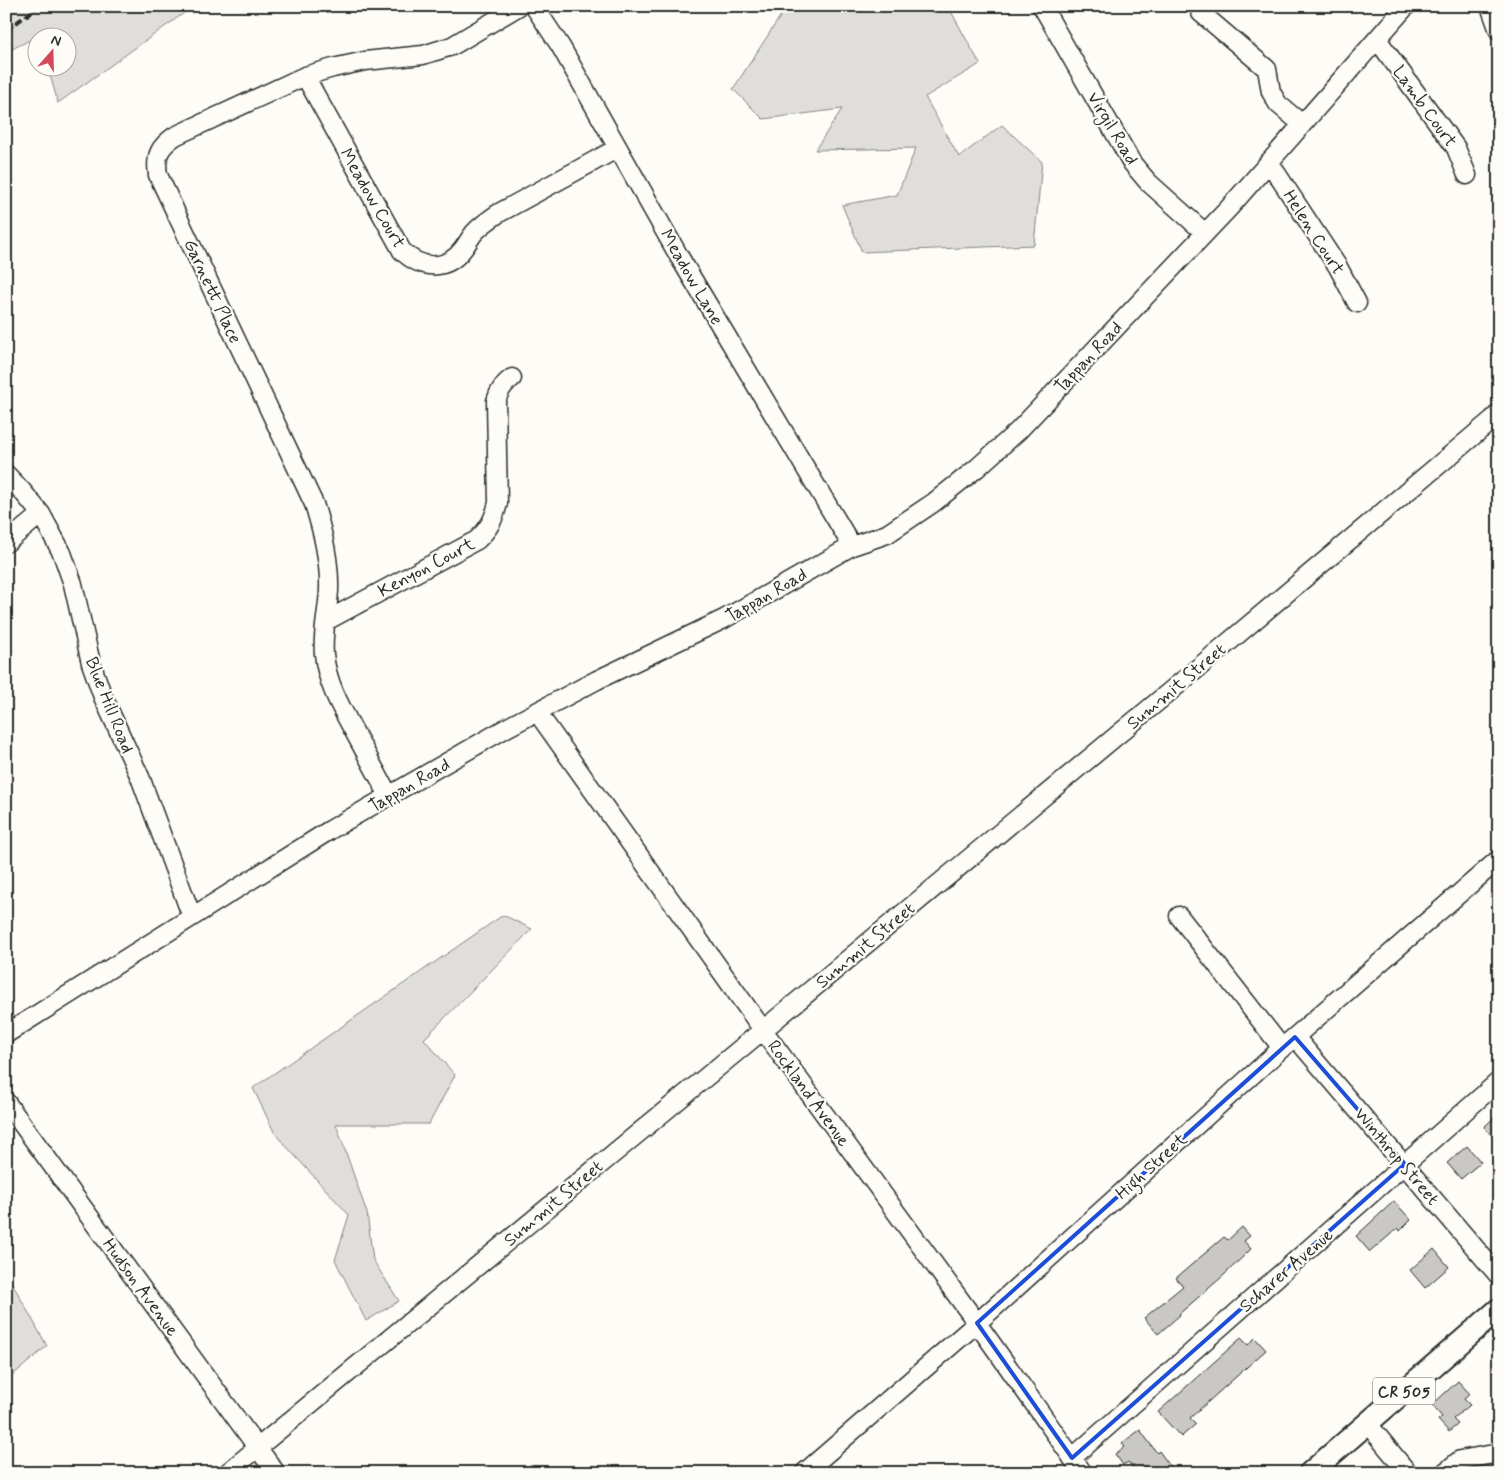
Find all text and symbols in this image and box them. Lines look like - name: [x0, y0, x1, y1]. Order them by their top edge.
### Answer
- north arrow: [28, 28, 78, 78]
- text: N: [49, 31, 64, 51]
- street label: Lamb Court: [1386, 61, 1462, 152]
- street label: Virgil Road: [1080, 87, 1143, 170]
- street label: Meadow Court: [334, 144, 410, 253]
- street label: Helen Court: [1277, 185, 1350, 280]
- street label: Meadow Lane: [654, 225, 728, 330]
- street label: Garnett Place: [177, 235, 247, 348]
- street label: Tappan Road: [1049, 317, 1128, 399]
- street label: Kenyon Court: [374, 532, 479, 603]
- street label: Tappan Road: [721, 563, 812, 629]
- street label: Summit Street: [1122, 638, 1232, 735]
- street label: Blue Hill Road: [79, 654, 139, 757]
- street label: Tappan Road: [364, 753, 455, 819]
- street label: Summit Street: [811, 897, 921, 994]
- street label: Rockland Avenue: [761, 1035, 855, 1152]
- street label: Winthrop Street: [1348, 1103, 1444, 1211]
- street label: High Street: [1111, 1128, 1194, 1207]
- street label: Summit Street: [499, 1155, 609, 1252]
- street label: Scharer Avenue: [1235, 1223, 1339, 1318]
- street label: Hudson Avenue: [96, 1234, 184, 1341]
- road number: CR 505: [1373, 1378, 1435, 1404]

